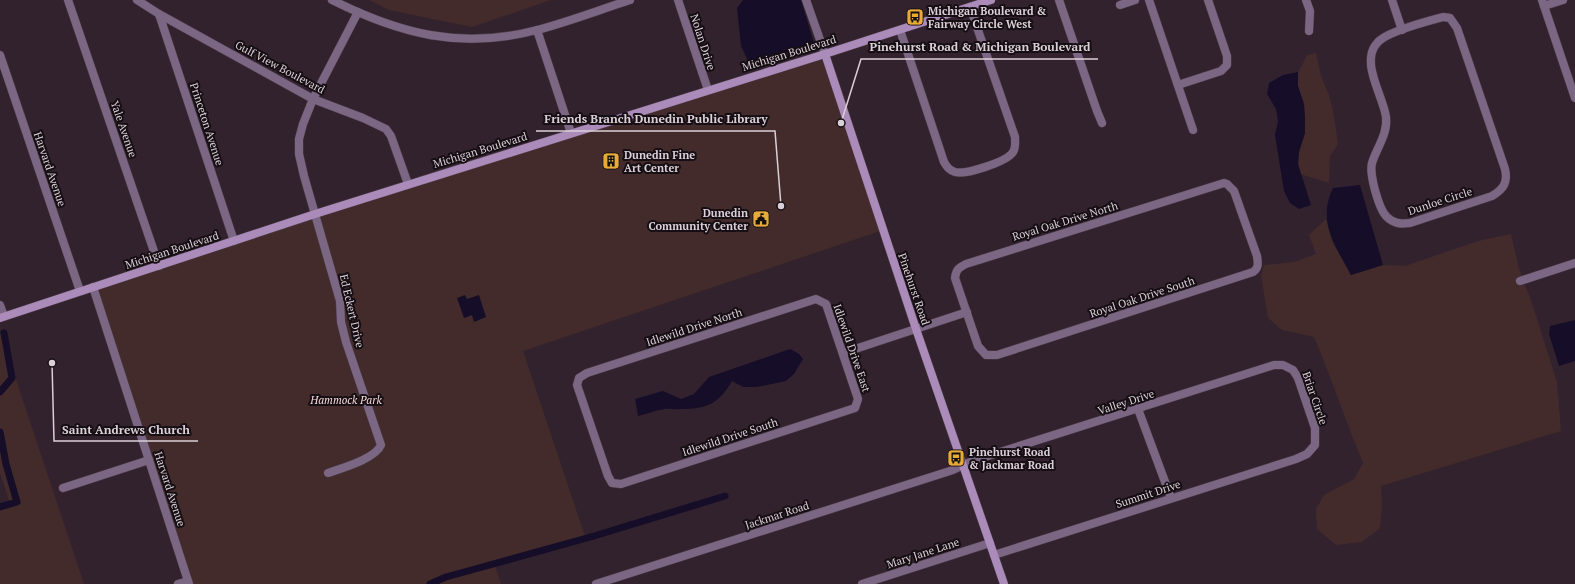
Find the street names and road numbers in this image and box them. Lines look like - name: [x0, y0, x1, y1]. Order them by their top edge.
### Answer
- street label: Nolan Drive: [687, 12, 719, 72]
- street label: Michigan Boulevard: [740, 32, 838, 74]
- street label: Gulf View Boulevard: [233, 37, 327, 97]
- street label: Princeton Avenue: [187, 81, 227, 168]
- street label: Yale Avenue: [108, 99, 140, 160]
- street label: Michigan Boulevard: [431, 129, 529, 171]
- street label: Harvard Avenue: [31, 130, 69, 209]
- street label: Dunloe Circle: [1406, 184, 1474, 218]
- street label: Royal Oak Drive North: [1011, 198, 1120, 244]
- street label: Michigan Boulevard: [123, 228, 221, 272]
- street label: Pinehurst Road: [895, 251, 933, 327]
- street label: Ed Eckert Drive: [337, 273, 367, 350]
- street label: Royal Oak Drive South: [1088, 273, 1197, 321]
- street label: Idlewild Drive East: [830, 302, 874, 394]
- street label: Idlewild Drive North: [644, 305, 744, 349]
- street label: Briar Circle: [1299, 370, 1331, 427]
- street label: Valley Drive: [1096, 386, 1156, 418]
- street label: Idlewild Drive South: [680, 415, 780, 459]
- street label: Harvard Avenue: [151, 450, 189, 529]
- street label: Summit Drive: [1114, 477, 1183, 511]
- street label: Jackmar Road: [743, 498, 811, 532]
- street label: Mary Jane Lane: [885, 535, 961, 571]

